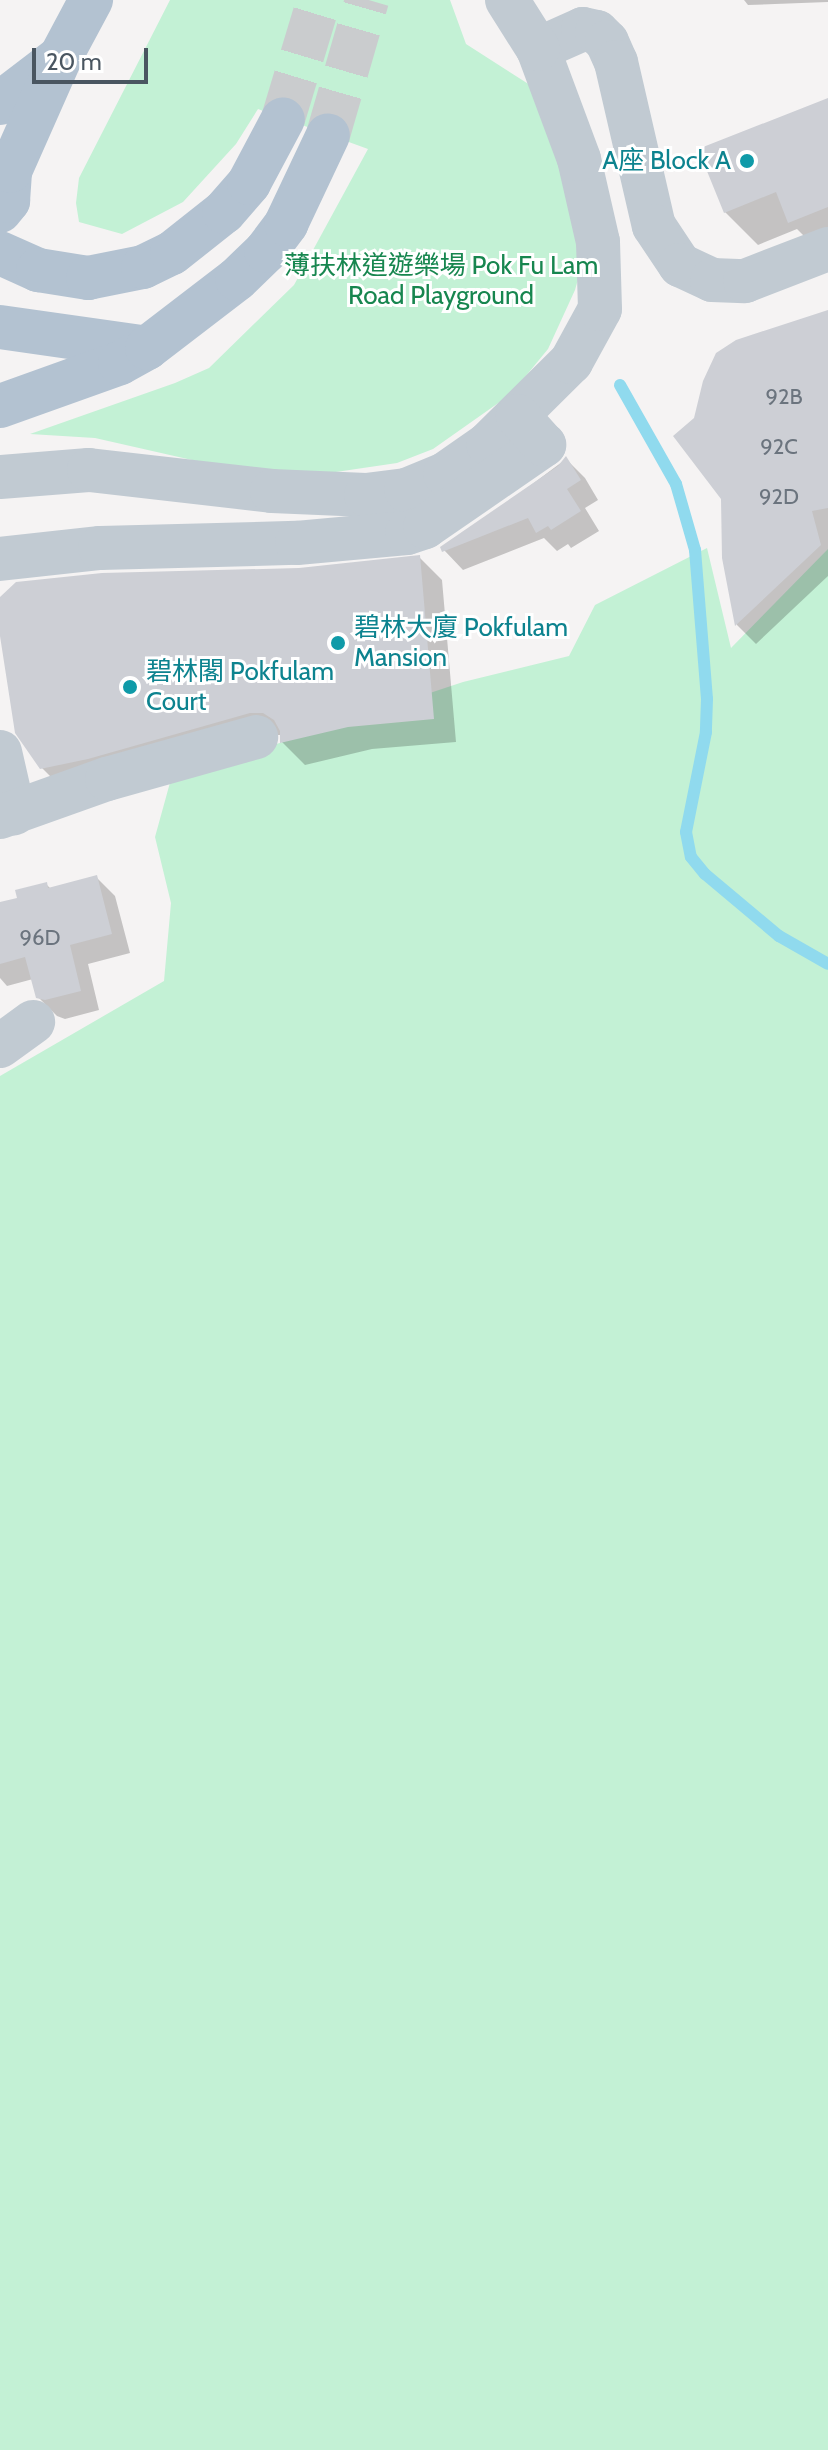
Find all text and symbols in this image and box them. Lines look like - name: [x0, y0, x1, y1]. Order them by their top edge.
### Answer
- scale bar: [36, 32, 152, 82]
- text: 20 m: [46, 47, 102, 76]
- place label: A座 Block A: [602, 145, 731, 177]
- marker: A座 Block A: [738, 152, 756, 170]
- park label: 薄扶林道遊樂場 Pok Fu Lam Road Playground: [284, 250, 598, 312]
- house number: 92B: [765, 384, 803, 410]
- house number: 92C: [760, 434, 798, 460]
- house number: 92D: [759, 484, 799, 510]
- place label: 碧林大廈 Pokfulam Mansion: [354, 612, 568, 674]
- marker: 碧林大廈 Pokfulam Mansion: [329, 634, 347, 652]
- place label: 碧林閣 Pokfulam Court: [146, 656, 334, 718]
- marker: 碧林閣 Pokfulam Court: [121, 678, 139, 696]
- house number: 96D: [20, 925, 60, 951]

